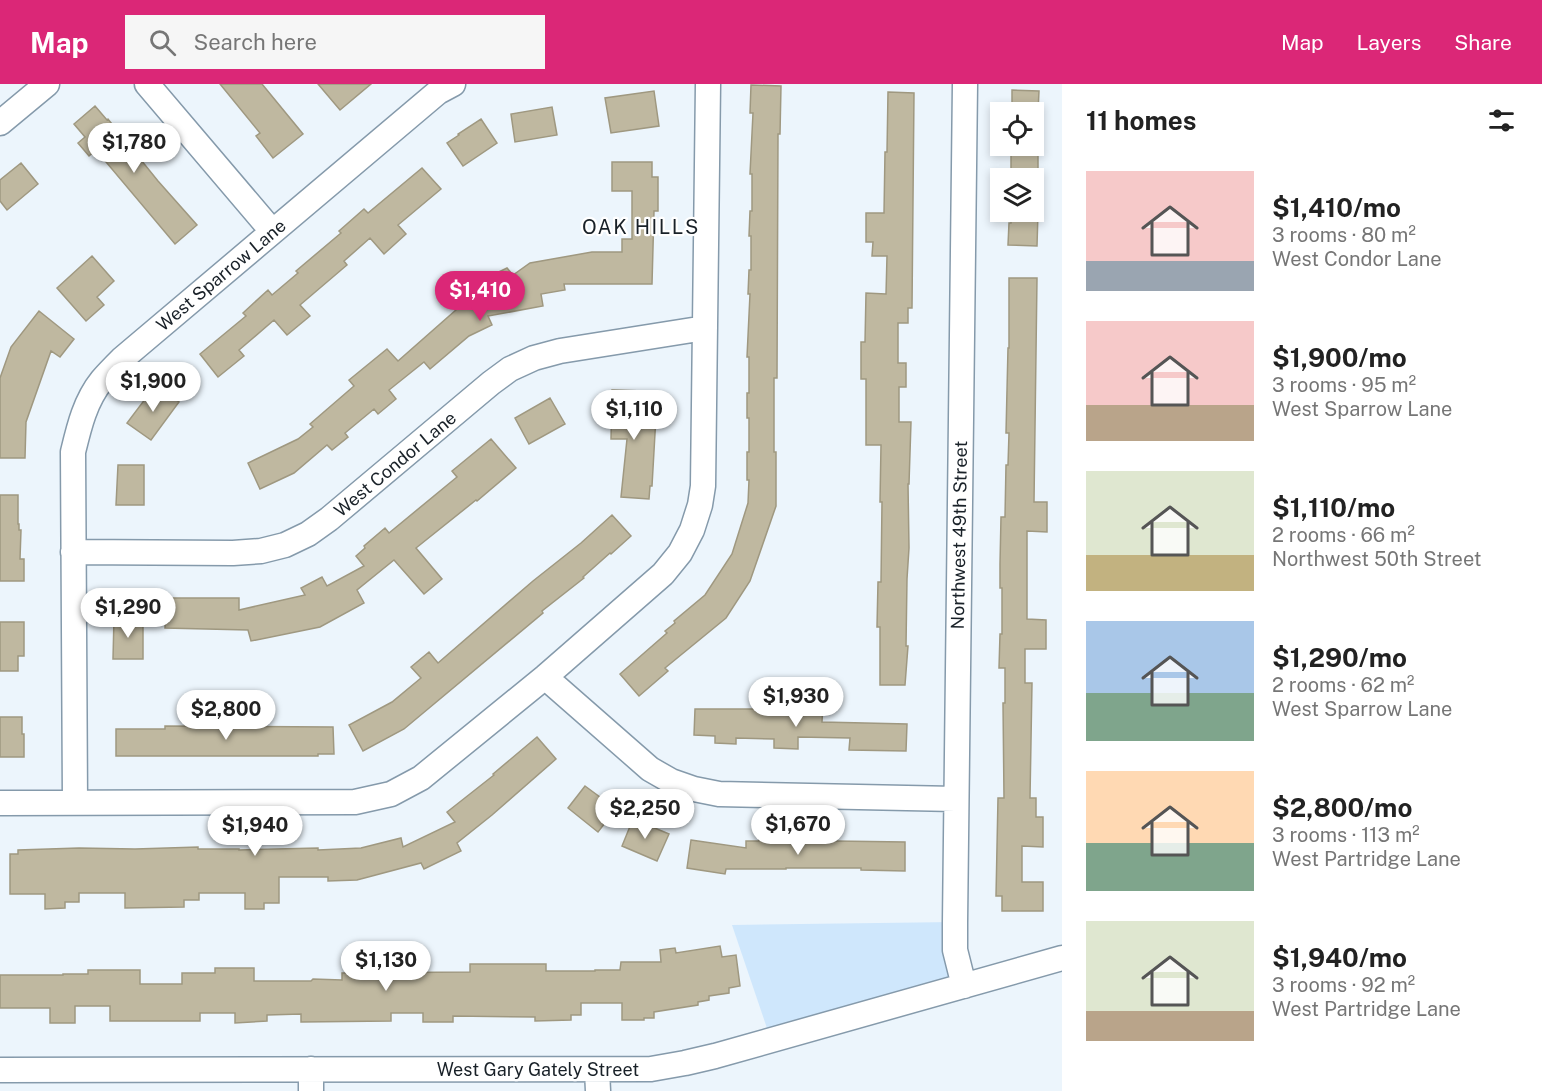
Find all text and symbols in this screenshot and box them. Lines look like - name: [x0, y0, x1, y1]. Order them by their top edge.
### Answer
- search box: [125, 15, 545, 69]
- text: Map: [30, 26, 89, 59]
- icon: search: [146, 26, 179, 59]
- text: Search here: [194, 29, 317, 55]
- text: Map: [1281, 30, 1324, 55]
- text: Layers: [1357, 30, 1421, 55]
- text: Share: [1454, 30, 1512, 55]
- map controls: [990, 102, 1044, 222]
- button: locate: [990, 102, 1044, 156]
- icon: filters: [1485, 104, 1518, 137]
- text: 11 homes: [1086, 105, 1196, 136]
- pin: $1,780: [85, 123, 183, 174]
- text: $1,780: [102, 130, 166, 154]
- button: layers: [990, 168, 1044, 222]
- text: $1,410/mo: [1272, 192, 1401, 223]
- icon: home: [1134, 195, 1206, 267]
- street label: West Sparrow Lane: [152, 215, 290, 335]
- district label: OAK HILLS: [582, 215, 700, 239]
- text: 3 rooms · 80 m²: [1272, 223, 1416, 247]
- text: West Condor Lane: [1272, 247, 1442, 271]
- pin: $1,410: [431, 271, 529, 322]
- text: $1,410: [449, 278, 511, 302]
- text: $1,900/mo: [1272, 342, 1407, 373]
- icon: home: [1134, 345, 1206, 417]
- pin: $1,900: [104, 362, 202, 413]
- text: $1,900: [120, 369, 186, 393]
- text: 3 rooms · 95 m²: [1272, 373, 1416, 397]
- pin: $1,110: [585, 390, 683, 441]
- text: $1,110: [605, 397, 663, 421]
- text: West Sparrow Lane: [1272, 397, 1452, 421]
- street label: West Condor Lane: [330, 407, 460, 521]
- street label: Northwest 49th Street: [947, 441, 971, 629]
- text: $1,110/mo: [1272, 492, 1395, 523]
- icon: home: [1134, 495, 1206, 567]
- text: 2 rooms · 66 m²: [1272, 523, 1415, 547]
- text: Northwest 50th Street: [1272, 547, 1482, 571]
- pin: $1,290: [79, 588, 177, 639]
- text: $1,290: [95, 595, 161, 619]
- text: $1,290/mo: [1272, 642, 1407, 673]
- icon: home: [1134, 645, 1206, 717]
- text: 2 rooms · 62 m²: [1272, 673, 1414, 697]
- pin: $1,930: [747, 677, 845, 728]
- text: $1,930: [763, 684, 829, 708]
- pin: $2,800: [177, 690, 275, 741]
- text: $2,800: [191, 697, 261, 721]
- text: West Sparrow Lane: [1272, 697, 1452, 721]
- pin: $2,250: [596, 789, 694, 840]
- text: $2,800/mo: [1272, 792, 1412, 823]
- icon: home: [1134, 795, 1206, 867]
- text: $2,250: [609, 796, 681, 820]
- pin: $1,670: [749, 805, 847, 856]
- pin: $1,940: [206, 806, 304, 857]
- text: $1,670: [765, 812, 831, 836]
- text: $1,940: [222, 813, 288, 837]
- text: 3 rooms · 113 m²: [1272, 823, 1420, 847]
- text: West Partridge Lane: [1272, 847, 1461, 871]
- pin: $1,130: [337, 941, 435, 992]
- text: $1,940/mo: [1272, 942, 1407, 973]
- icon: home: [1134, 945, 1206, 1017]
- text: $1,130: [355, 948, 417, 972]
- text: 3 rooms · 92 m²: [1272, 973, 1415, 997]
- text: West Partridge Lane: [1272, 997, 1461, 1021]
- street label: West Gary Gately Street: [437, 1059, 639, 1080]

